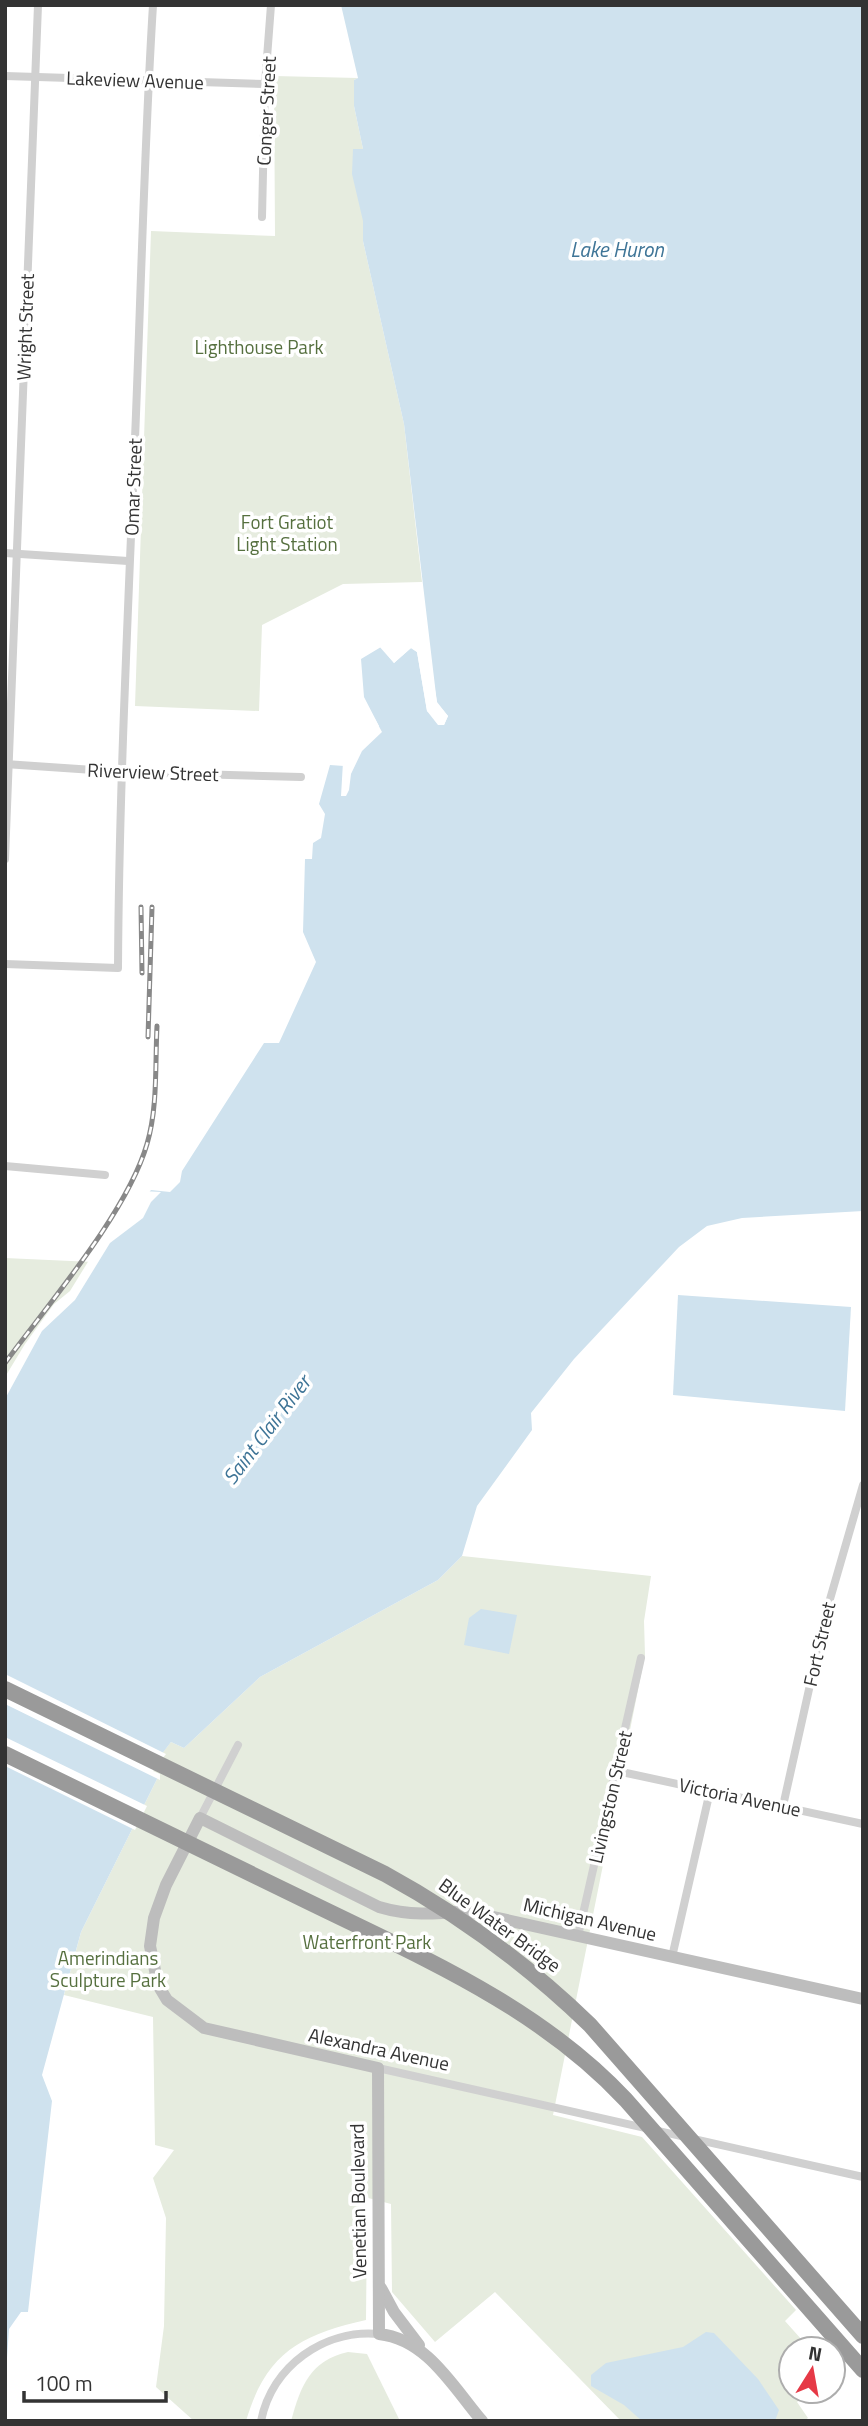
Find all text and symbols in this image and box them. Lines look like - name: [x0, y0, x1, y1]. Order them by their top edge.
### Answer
- street label: Conger Street: [248, 55, 283, 166]
- street label: Lakeview Avenue: [66, 63, 204, 96]
- water label: Lake Huron: [570, 233, 664, 265]
- street label: Wright Street: [8, 273, 41, 381]
- park label: Lighthouse Park: [194, 332, 324, 361]
- street label: Omar Street: [116, 437, 149, 536]
- park label: Fort Gratiot Light Station: [236, 507, 338, 558]
- street label: Riverview Street: [87, 755, 220, 788]
- water label: Saint Clair River: [214, 1366, 319, 1491]
- street label: Fort Street: [795, 1598, 842, 1689]
- street label: Livingston Street: [580, 1727, 639, 1866]
- street label: Victoria Avenue: [676, 1769, 804, 1824]
- street label: Blue Water Bridge: [433, 1870, 567, 1979]
- street label: Michigan Avenue: [521, 1889, 660, 1948]
- park label: Waterfront Park: [303, 1927, 431, 1956]
- park label: Amerindians Sculpture Park: [50, 1943, 166, 1994]
- street label: Alexandra Avenue: [306, 2019, 452, 2078]
- street label: Venetian Boulevard: [342, 2123, 373, 2279]
- north arrow: [777, 2335, 847, 2405]
- text: N: [806, 2337, 825, 2368]
- scale bar: [24, 2360, 166, 2404]
- text: 100 m: [35, 2367, 92, 2399]

